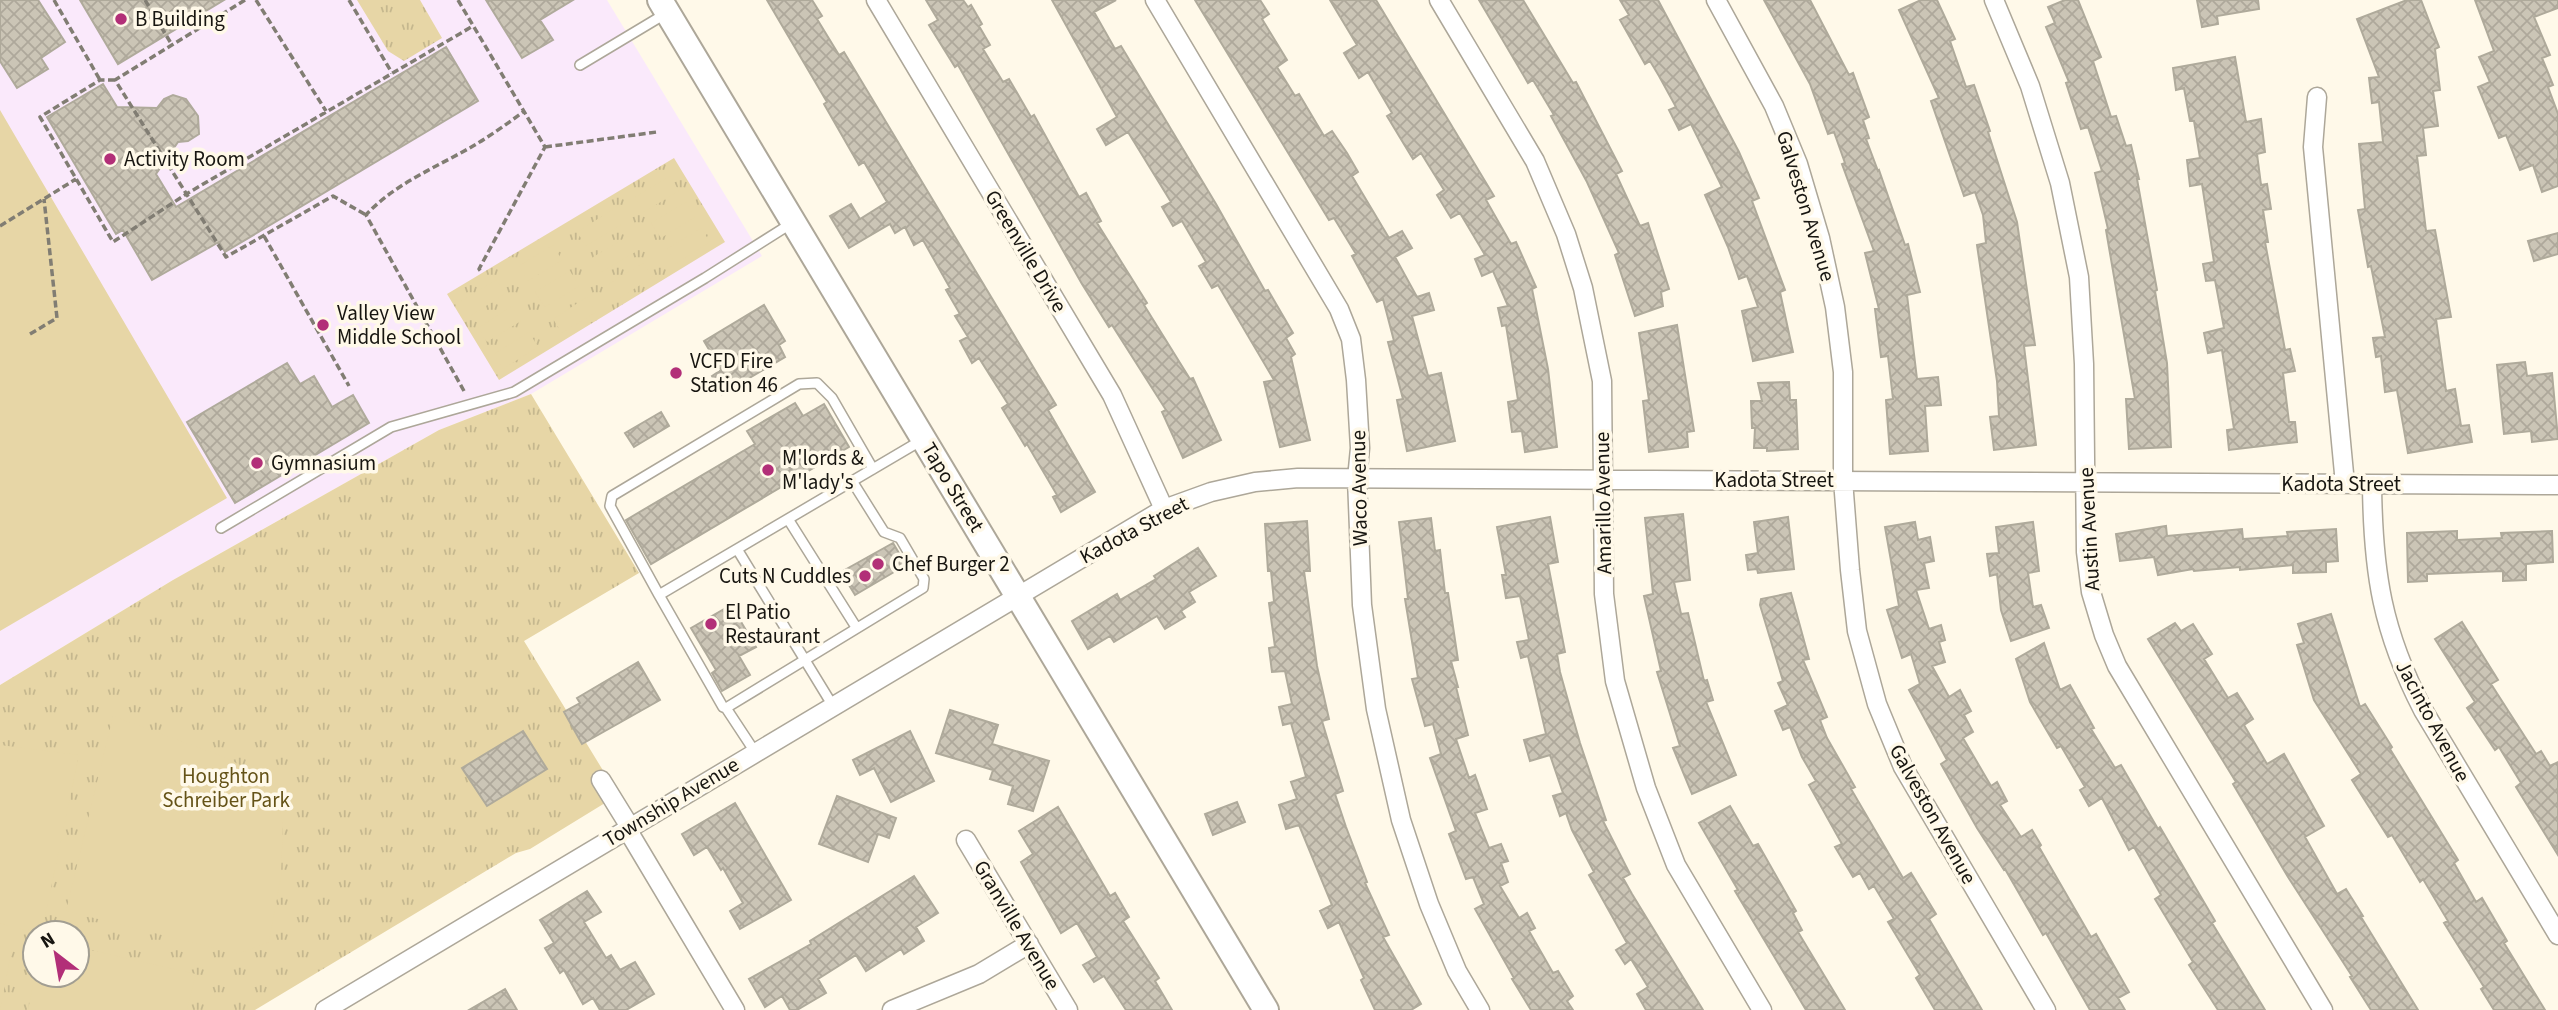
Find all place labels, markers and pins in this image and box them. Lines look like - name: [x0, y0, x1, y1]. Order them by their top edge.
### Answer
- place label: B Building: [135, 4, 225, 34]
- marker: B Building: [113, 11, 129, 27]
- place label: Activity Room: [124, 144, 245, 174]
- marker: Activity Room: [102, 151, 118, 167]
- place label: Valley View Middle School: [337, 298, 461, 352]
- marker: Valley View Middle School: [315, 317, 331, 333]
- place label: VCFD Fire Station 46: [690, 346, 778, 400]
- marker: VCFD Fire Station 46: [668, 365, 684, 381]
- place label: M'lords & M'lady's: [782, 443, 864, 497]
- place label: Gymnasium: [271, 448, 376, 478]
- marker: Gymnasium: [249, 455, 265, 471]
- marker: M'lords & M'lady's: [760, 462, 776, 478]
- place label: Chef Burger 2: [892, 549, 1010, 579]
- marker: Chef Burger 2: [870, 556, 886, 572]
- place label: Cuts N Cuddles: [719, 561, 851, 591]
- marker: Cuts N Cuddles: [857, 568, 873, 584]
- place label: El Patio Restaurant: [725, 597, 820, 651]
- marker: El Patio Restaurant: [703, 616, 719, 632]

